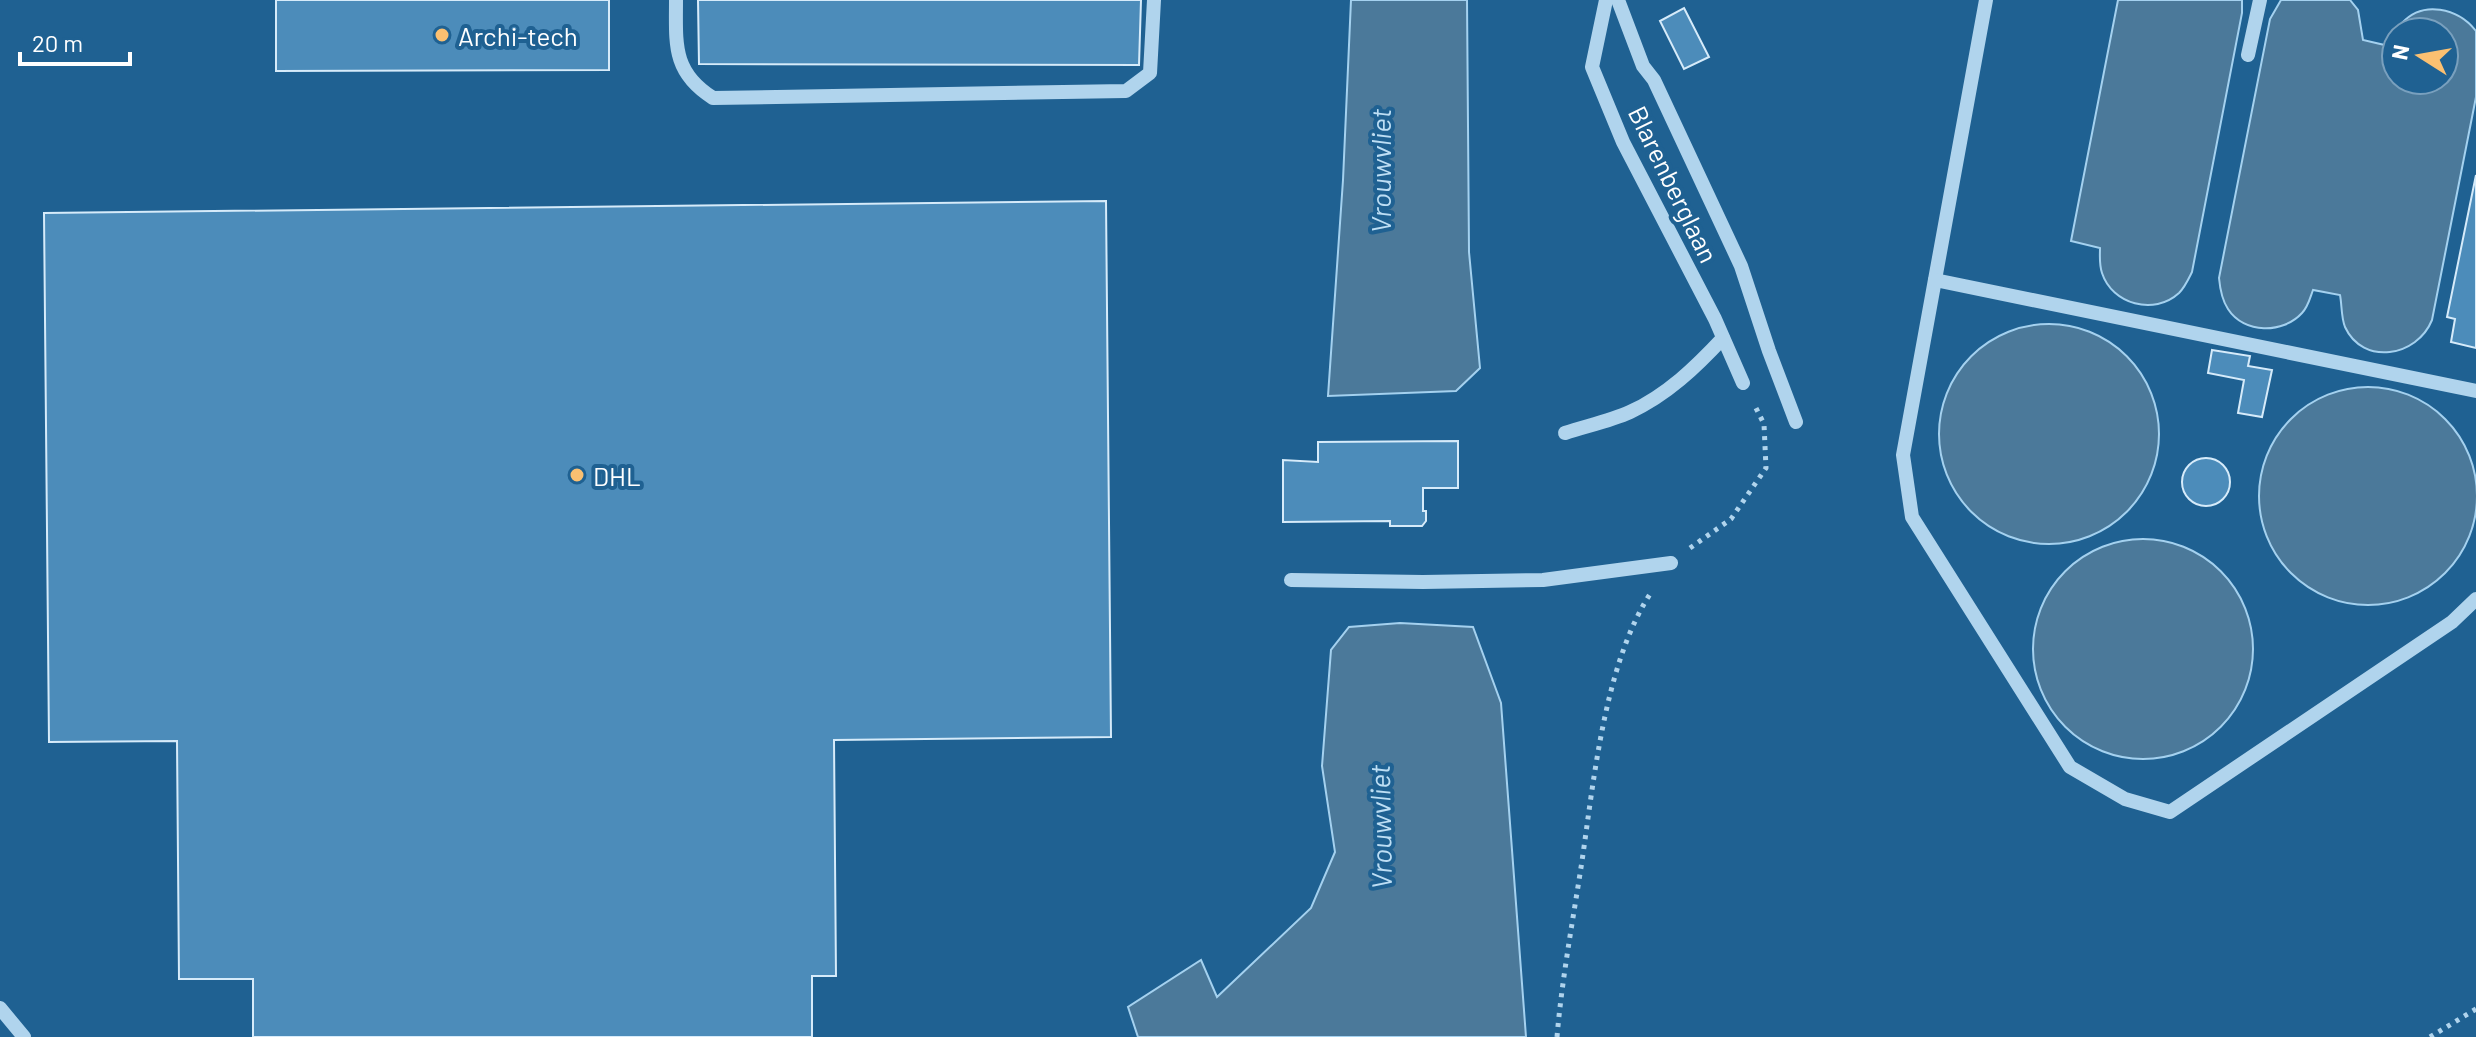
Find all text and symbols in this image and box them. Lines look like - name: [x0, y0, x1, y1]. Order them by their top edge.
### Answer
- scale bar: [20, 16, 130, 66]
- north arrow: [2380, 16, 2460, 96]
- place label: Archi-tech: [458, 20, 578, 51]
- marker: Archi-tech: [433, 26, 451, 44]
- text: 20 m: [32, 28, 83, 57]
- text: N: [2385, 42, 2414, 62]
- street label: Blarenberglaan: [1623, 101, 1725, 267]
- water label: Vrouwvliet: [1363, 109, 1397, 233]
- place label: DHL: [593, 460, 641, 491]
- marker: DHL: [568, 466, 586, 484]
- water label: Vrouwvliet: [1362, 764, 1398, 890]

